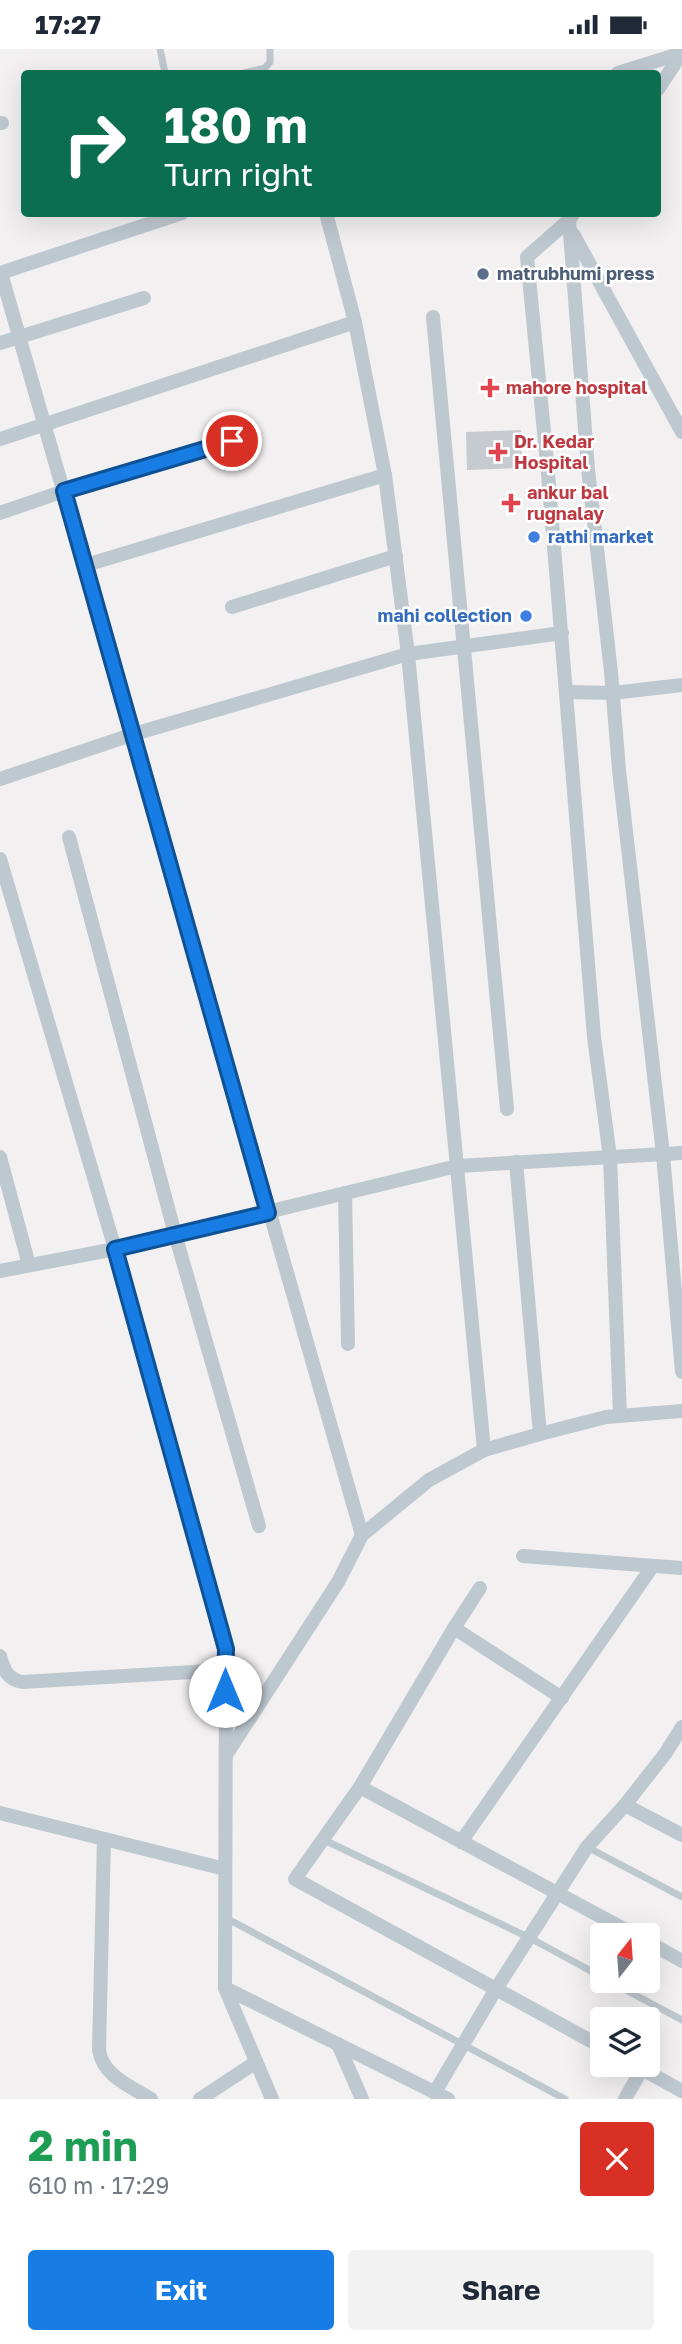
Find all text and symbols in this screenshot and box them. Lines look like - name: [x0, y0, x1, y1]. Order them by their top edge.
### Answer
- text: 17:27: [35, 9, 101, 40]
- text: 180 m: [164, 95, 308, 154]
- icon: right: [49, 98, 140, 189]
- text: Turn right: [164, 155, 313, 193]
- place label: matrubhumi press: [497, 262, 655, 284]
- marker: matrubhumi press: [475, 266, 491, 282]
- place label: mahore hospital: [506, 376, 647, 398]
- marker: mahore hospital: [480, 378, 500, 398]
- pin: [202, 411, 262, 471]
- icon: arrive: [213, 422, 251, 460]
- place label: Dr. Kedar Hospital: [514, 430, 594, 473]
- marker: Dr. Kedar Hospital: [488, 442, 508, 462]
- place label: ankur bal rugnalay: [527, 481, 609, 524]
- marker: ankur bal rugnalay: [501, 493, 521, 513]
- place label: rathi market: [548, 525, 654, 547]
- marker: rathi market: [526, 529, 542, 545]
- place label: mahi collection: [378, 604, 512, 626]
- marker: mahi collection: [518, 608, 534, 624]
- position arrow: [188, 1654, 262, 1728]
- north arrow: [590, 1923, 660, 1993]
- map controls: [590, 1923, 660, 2077]
- button: layers: [590, 2007, 660, 2077]
- text: 2 min: [28, 2120, 138, 2170]
- button: close: [580, 2122, 654, 2196]
- text: 610 m · 17:29: [28, 2171, 169, 2199]
- button: Exit: [28, 2250, 334, 2330]
- button: Share: [348, 2250, 654, 2330]

